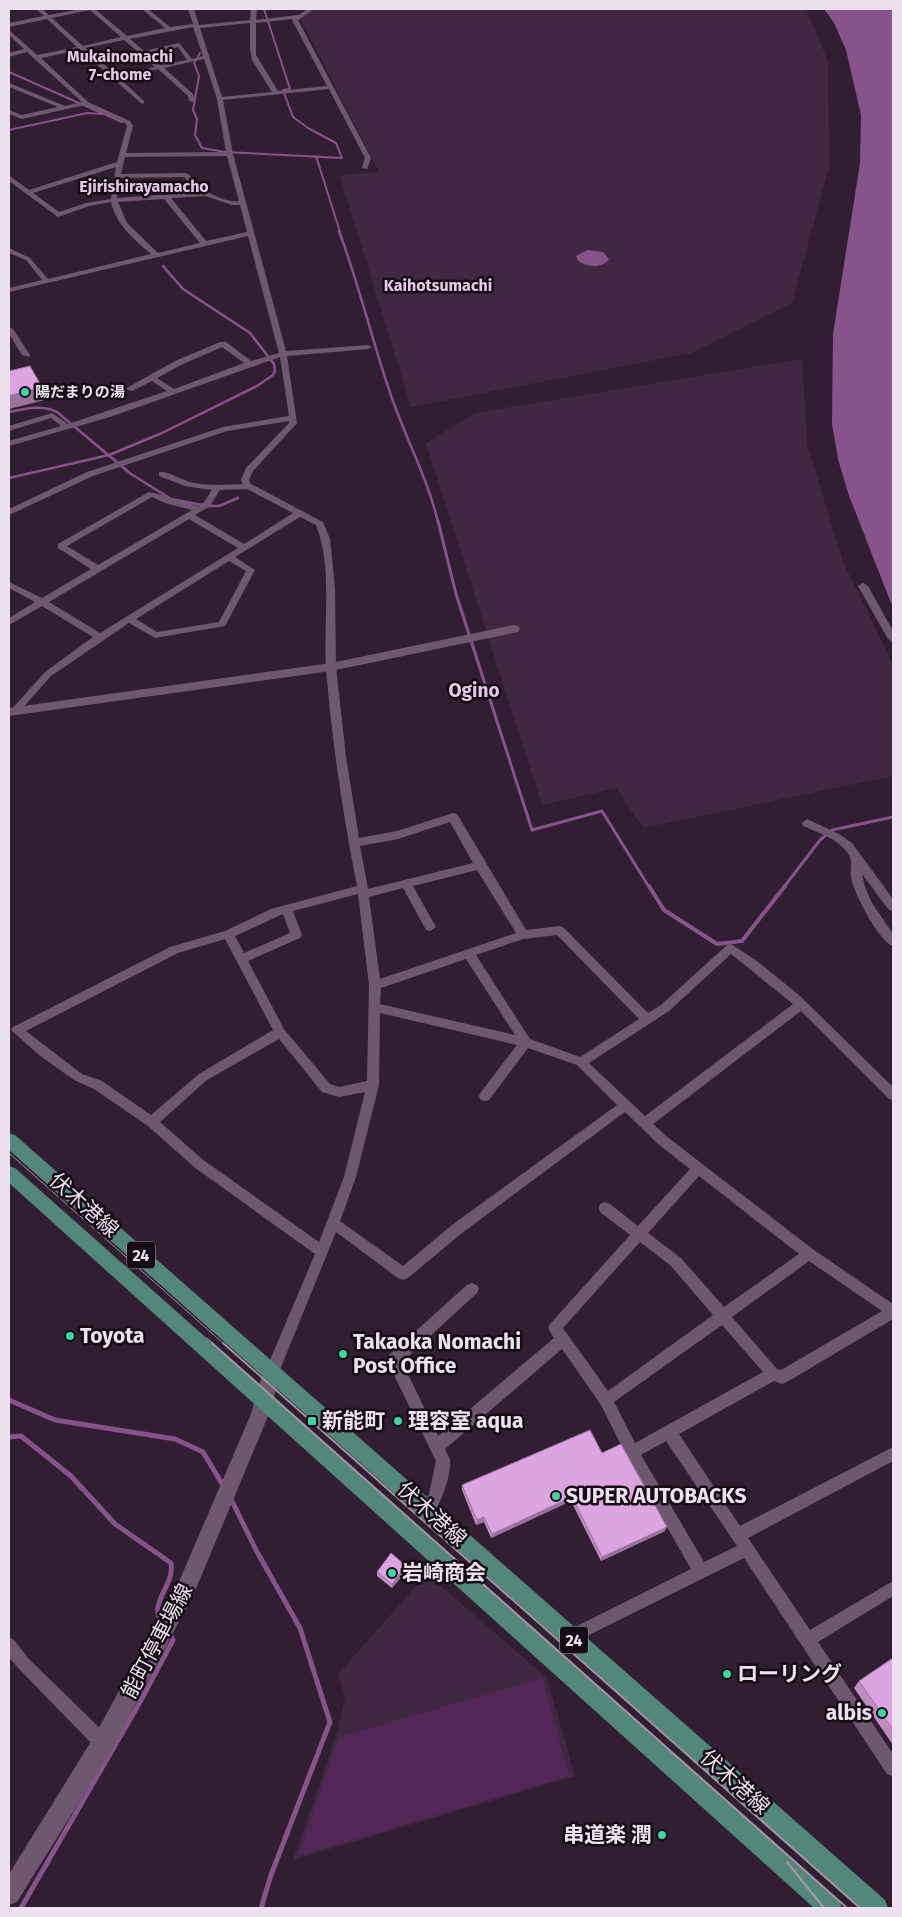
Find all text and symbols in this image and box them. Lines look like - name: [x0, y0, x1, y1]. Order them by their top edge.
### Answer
- district label: Mukainomachi 7-chome: [67, 47, 173, 84]
- district label: Ejirishirayamacho: [79, 177, 209, 196]
- district label: Kaihotsumachi: [384, 276, 492, 295]
- place label: 陽だまりの湯: [35, 383, 125, 401]
- marker: 陽だまりの湯: [19, 386, 31, 398]
- district label: Ogino: [448, 679, 500, 702]
- street label: 伏木港線: [44, 1167, 124, 1243]
- road number: 24: [127, 1242, 155, 1268]
- place label: Toyota: [80, 1323, 145, 1349]
- place label: Takaoka Nomachi Post Office: [353, 1329, 521, 1379]
- marker: Toyota: [64, 1330, 76, 1342]
- marker: Takaoka Nomachi Post Office: [337, 1348, 349, 1360]
- place label: 新能町: [322, 1408, 385, 1434]
- place label: 理容室 aqua: [408, 1408, 524, 1434]
- marker: 新能町: [306, 1415, 318, 1427]
- marker: 理容室 aqua: [392, 1415, 404, 1427]
- street label: 伏木港線: [392, 1476, 472, 1552]
- place label: SUPER AUTOBACKS: [566, 1483, 746, 1509]
- marker: SUPER AUTOBACKS: [550, 1490, 562, 1502]
- place label: 岩崎商会: [402, 1560, 486, 1586]
- marker: 岩崎商会: [386, 1567, 398, 1579]
- street label: 能町停車場線: [116, 1579, 198, 1703]
- road number: 24: [560, 1626, 588, 1654]
- place label: ローリング: [737, 1661, 842, 1687]
- marker: ローリング: [721, 1668, 733, 1680]
- place label: albis: [826, 1700, 872, 1726]
- marker: albis: [876, 1707, 888, 1719]
- street label: 伏木港線: [695, 1744, 775, 1820]
- place label: 串道楽 潤: [563, 1822, 652, 1848]
- marker: 串道楽 潤: [656, 1829, 668, 1841]

